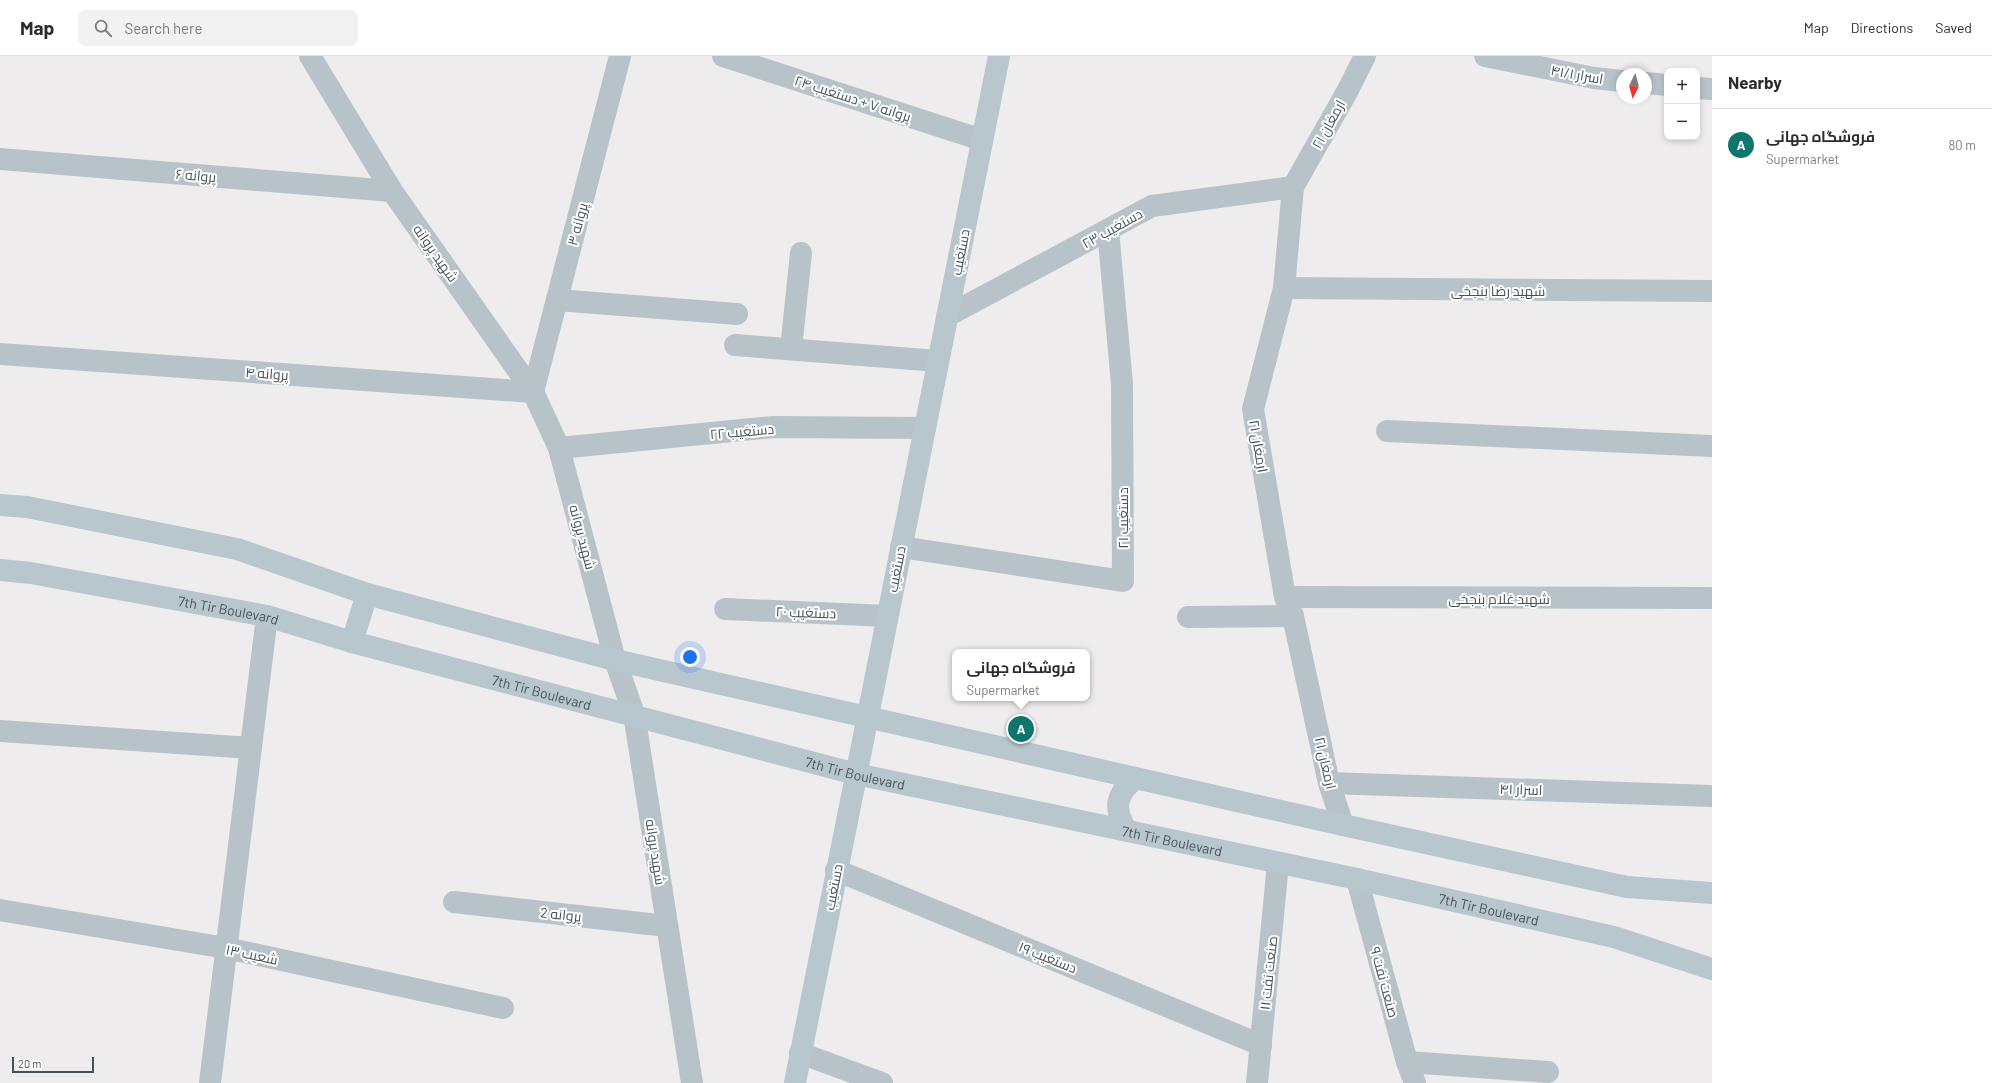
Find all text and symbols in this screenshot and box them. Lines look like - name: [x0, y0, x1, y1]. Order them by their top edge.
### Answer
- search box: [78, 10, 358, 46]
- text: Map: [20, 16, 54, 39]
- icon: search: [92, 17, 114, 39]
- text: Search here: [124, 19, 202, 37]
- text: Map: [1804, 19, 1829, 36]
- text: Directions: [1851, 19, 1913, 36]
- text: Saved: [1935, 19, 1972, 36]
- street label: اسرار ۴۱/۱: [1549, 61, 1605, 87]
- north arrow: [1616, 68, 1652, 104]
- map controls: [1664, 68, 1700, 140]
- button: +: [1664, 68, 1700, 104]
- street label: پروانه ۷ + دستغیب ۲۴: [792, 71, 914, 127]
- text: Nearby: [1728, 72, 1782, 92]
- street label: ارمغان ۲۱: [1308, 97, 1348, 151]
- button: −: [1664, 104, 1700, 140]
- text: فروشگاه جهانی: [1766, 127, 1875, 145]
- text: A: [1737, 137, 1745, 153]
- text: 80 m: [1949, 137, 1976, 153]
- text: Supermarket: [1766, 151, 1839, 167]
- street label: پروانه ۶: [175, 165, 217, 187]
- street label: پروانه ۳: [563, 201, 593, 248]
- street label: دستغیب ۲۳: [1079, 204, 1145, 252]
- street label: شهید پروانه: [408, 221, 462, 286]
- street label: دستغیب: [947, 227, 973, 277]
- street label: شهید رضا بنجخی: [1451, 282, 1545, 299]
- street label: پروانه ۴: [245, 363, 289, 385]
- street label: ارمغان ۲۱: [1246, 418, 1272, 474]
- street label: دستغیب ۲۲: [709, 420, 775, 442]
- street label: دستغیب ۲۱: [1114, 487, 1131, 549]
- street label: شهید پروانه: [564, 503, 600, 572]
- street label: دستغیب: [883, 544, 909, 594]
- street label: شهید غلام بنجخی: [1448, 590, 1550, 609]
- street label: 7th Tir Boulevard: [177, 591, 281, 628]
- street label: دستغیب ۲۰: [775, 602, 837, 622]
- your location: [680, 647, 700, 667]
- popup: [952, 649, 1090, 701]
- text: فروشگاه جهانی: [967, 658, 1075, 676]
- street label: 7th Tir Boulevard: [490, 671, 593, 713]
- text: Supermarket: [967, 682, 1040, 698]
- pin: A: [1008, 714, 1034, 744]
- street label: ارمغان ۲۱: [1312, 735, 1340, 791]
- street label: 7th Tir Boulevard: [804, 753, 907, 793]
- street label: اسرار ۴۱: [1499, 780, 1543, 798]
- street label: شهید پروانه: [640, 818, 670, 886]
- street label: 7th Tir Boulevard: [1120, 821, 1224, 859]
- street label: دستغیب: [820, 862, 846, 912]
- street label: 7th Tir Boulevard: [1437, 889, 1541, 928]
- street label: پروانه 2: [539, 903, 583, 927]
- street label: صنعت نفت ۱۱: [1256, 935, 1280, 1011]
- street label: دستغیب ۱۹: [1016, 938, 1080, 976]
- street label: شعیب ۱۳: [224, 940, 280, 968]
- street label: صنعت نفت ۹: [1367, 945, 1403, 1019]
- scale bar: [12, 1055, 94, 1074]
- text: 20 m: [18, 1057, 41, 1070]

